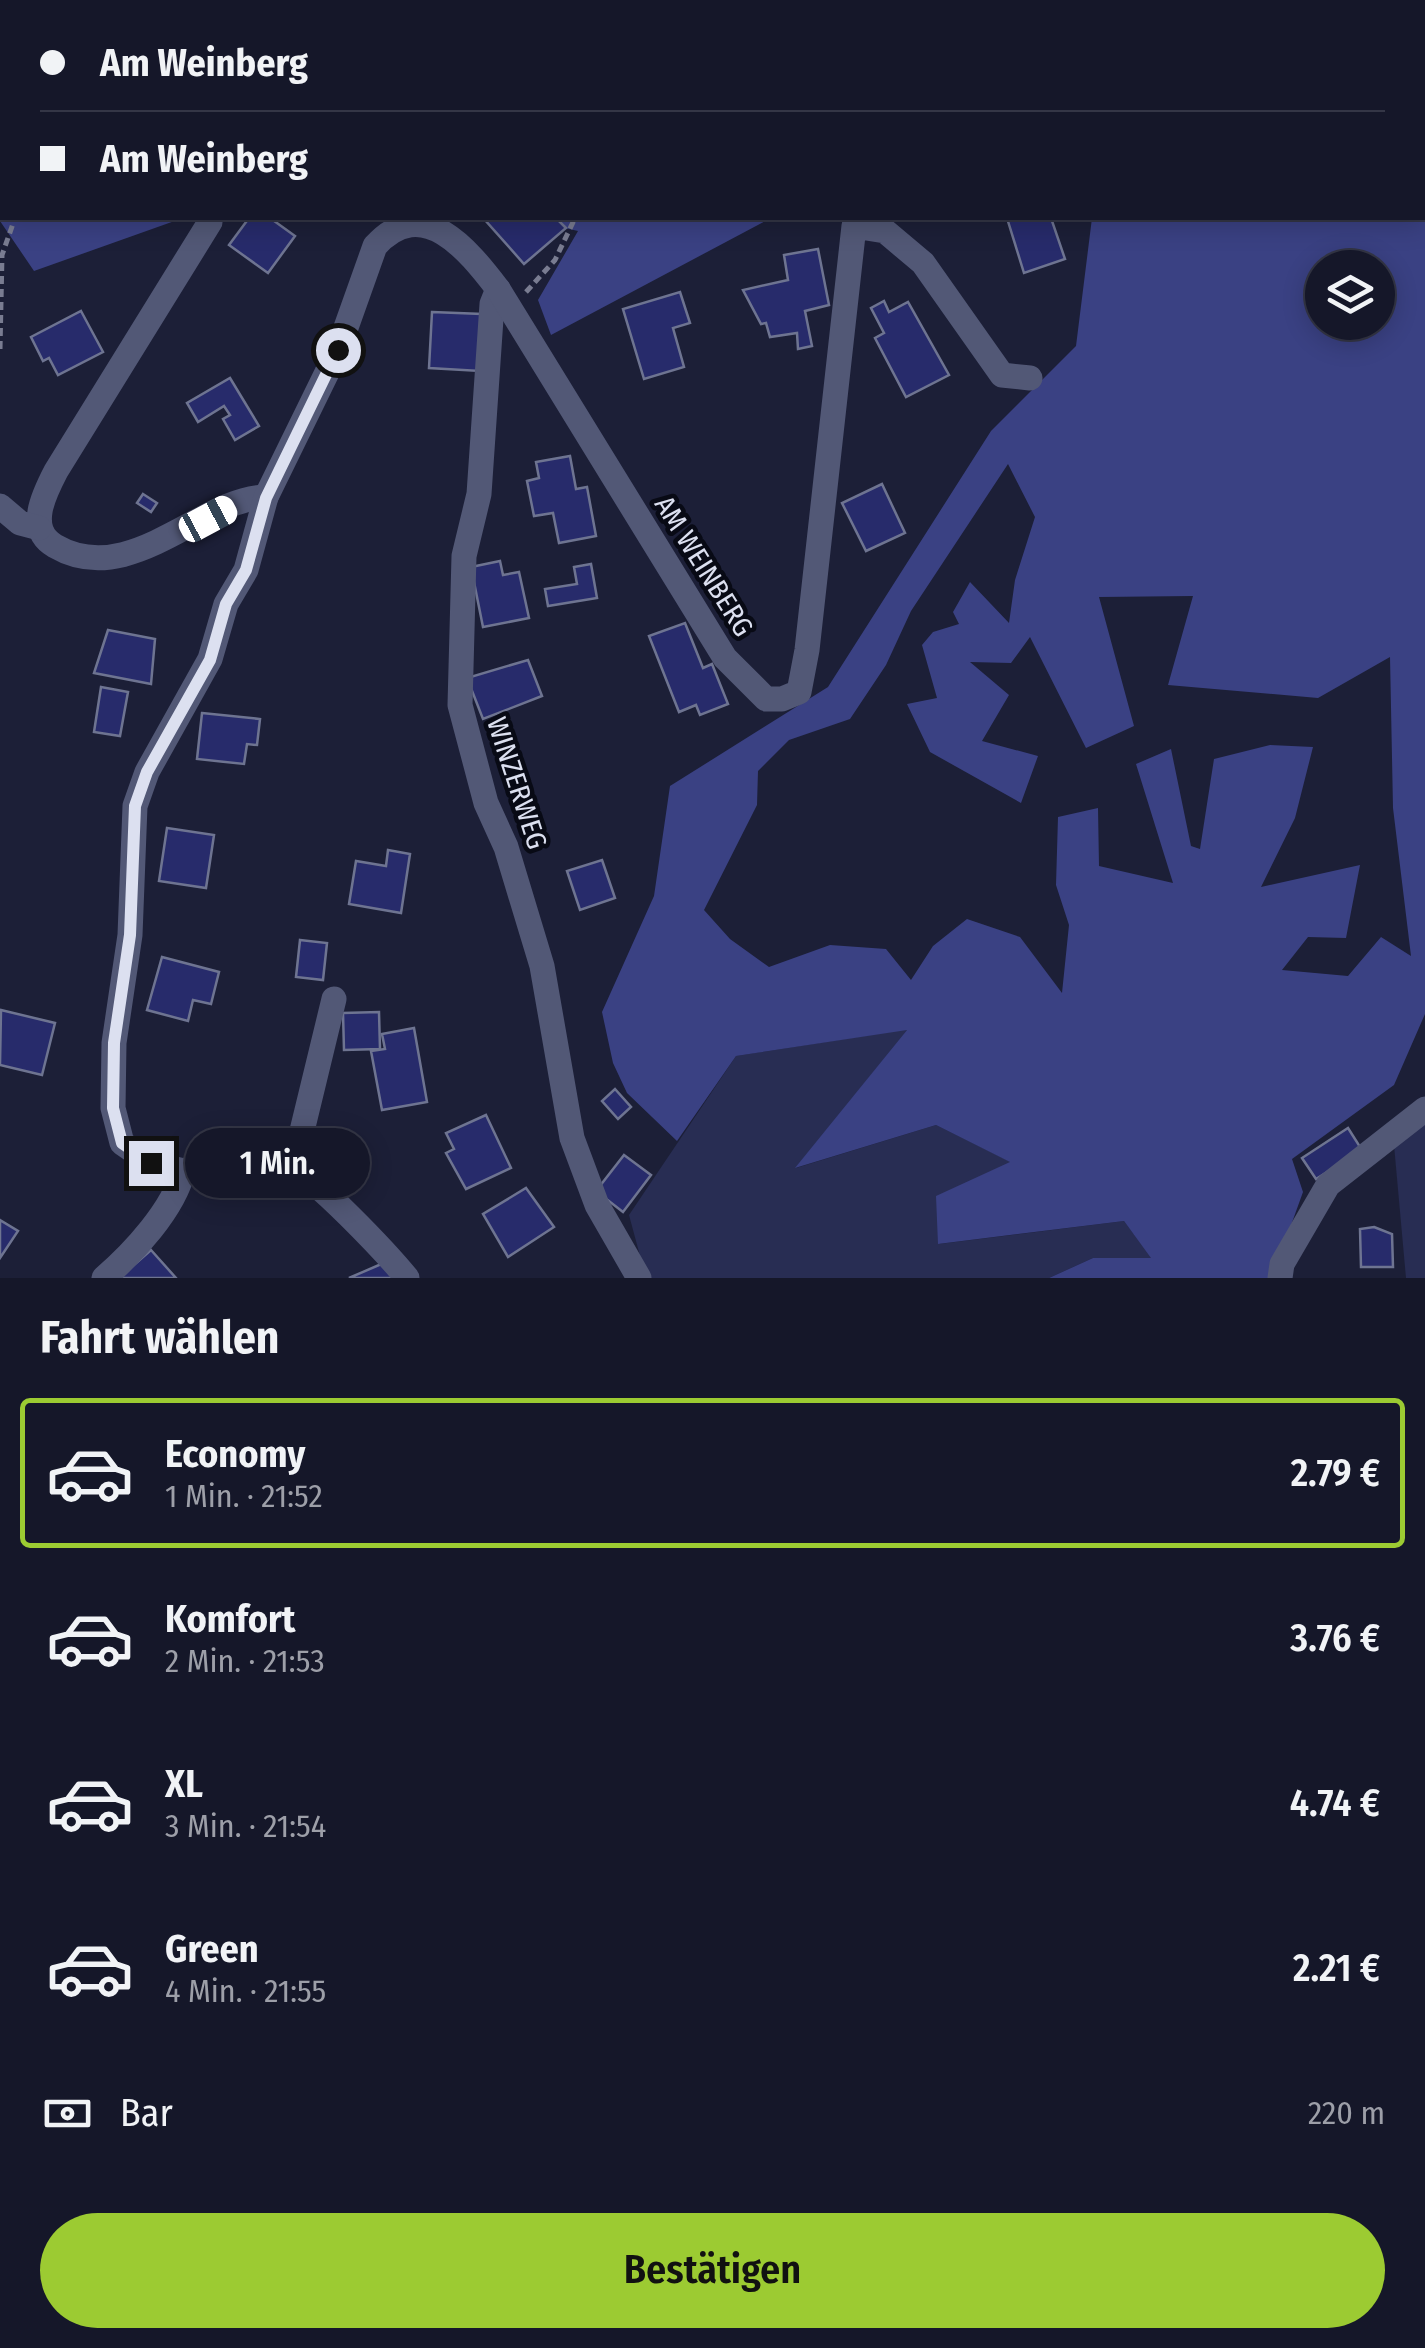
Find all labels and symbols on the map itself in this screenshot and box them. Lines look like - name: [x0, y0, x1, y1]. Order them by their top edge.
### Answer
- route start: [316, 328, 361, 373]
- street label: AM WEINBERG: [648, 490, 760, 642]
- car: [174, 492, 242, 546]
- street label: WINZERWEG: [480, 713, 554, 853]
- callout: 1 Min.: [186, 1128, 371, 1198]
- route end: [129, 1141, 174, 1186]

